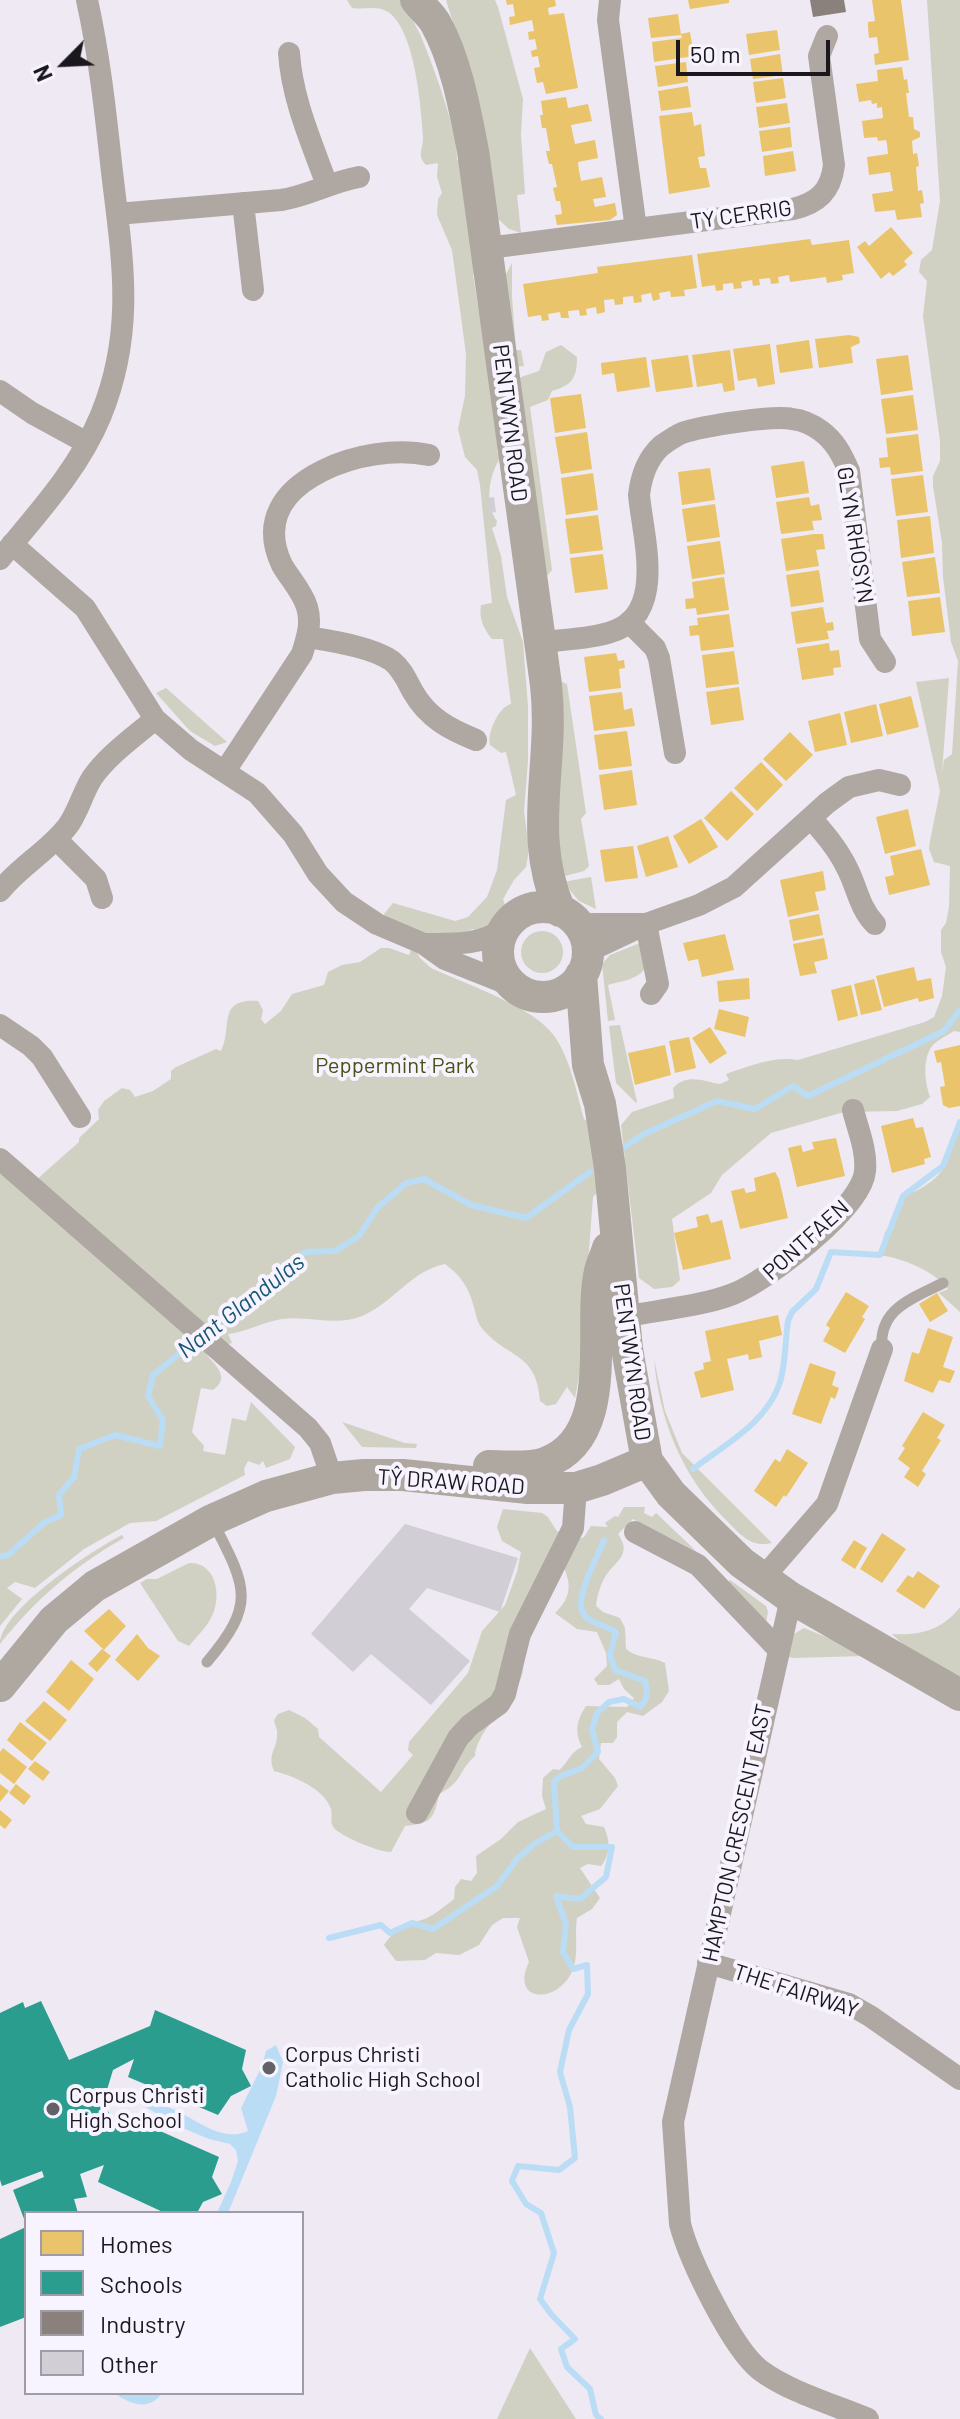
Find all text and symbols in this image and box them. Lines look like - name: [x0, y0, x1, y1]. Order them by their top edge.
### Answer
- north arrow: [24, 24, 104, 104]
- scale bar: [680, 24, 834, 74]
- text: 50 m: [690, 39, 741, 68]
- text: N: [27, 62, 57, 86]
- street label: TY CERRIG: [689, 195, 793, 235]
- street label: PENTWYN ROAD: [487, 343, 533, 503]
- street label: GLYN RHOSYN: [831, 465, 879, 605]
- park label: Peppermint Park: [315, 1053, 475, 1079]
- street label: PONTFAEN: [757, 1194, 855, 1286]
- water label: Nant Glandulas: [172, 1247, 310, 1365]
- street label: PENTWYN ROAD: [608, 1282, 656, 1442]
- street label: TŶ DRAW ROAD: [377, 1464, 525, 1500]
- street label: HAMPTON CRESCENT EAST: [697, 1701, 777, 1965]
- street label: THE FAIRWAY: [730, 1958, 862, 2024]
- place label: Corpus Christi Catholic High School: [285, 2042, 481, 2094]
- marker: Corpus Christi Catholic High School: [260, 2059, 278, 2077]
- place label: Corpus Christi High School: [69, 2083, 204, 2134]
- marker: Corpus Christi High School: [44, 2100, 62, 2118]
- legend: [24, 2211, 304, 2395]
- text: Homes: [100, 2229, 173, 2258]
- text: Schools: [100, 2269, 183, 2298]
- text: Industry: [100, 2309, 186, 2338]
- text: Other: [100, 2349, 158, 2378]

